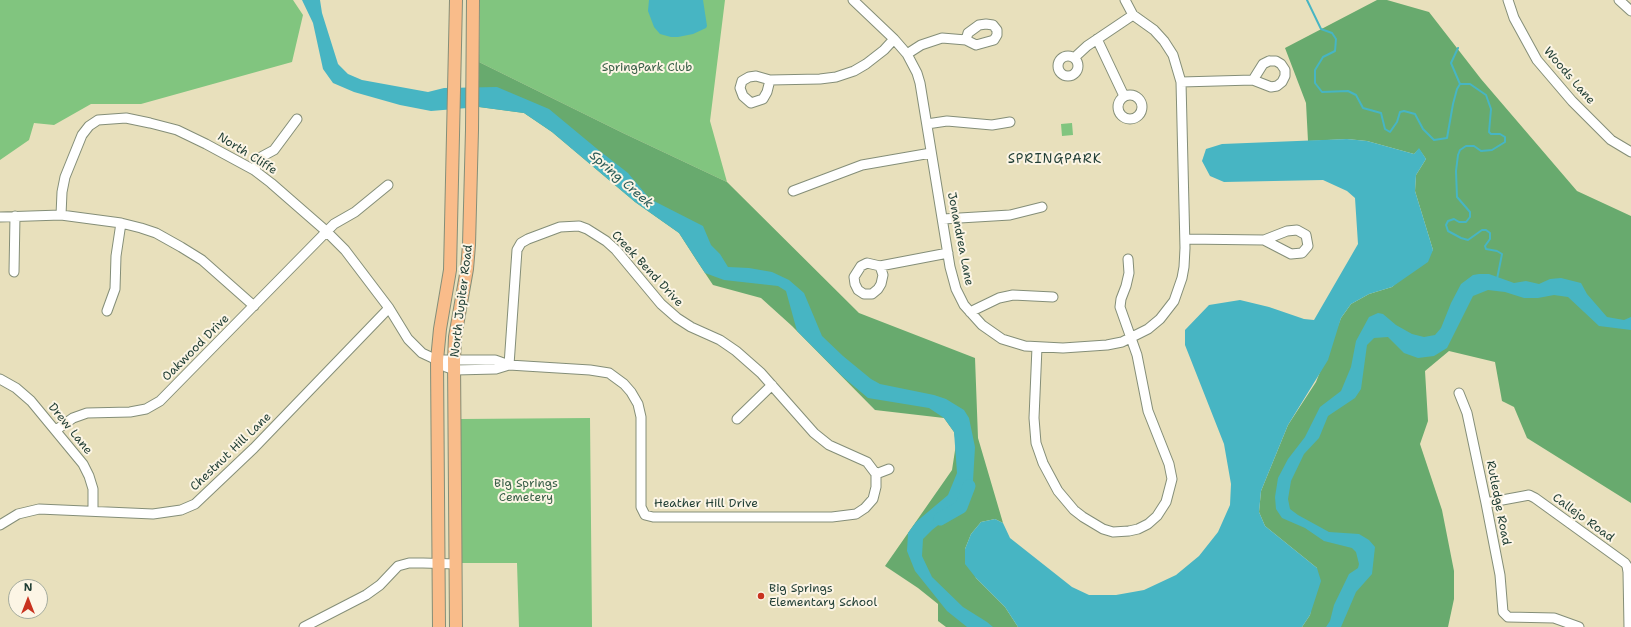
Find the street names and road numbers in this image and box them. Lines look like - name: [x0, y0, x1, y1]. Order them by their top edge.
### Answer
- street label: Woods Lane: [1540, 44, 1598, 108]
- street label: North Cliffe: [215, 130, 279, 178]
- street label: Jonandrea Lane: [944, 191, 976, 287]
- street label: Creek Bend Drive: [608, 228, 686, 310]
- street label: North Jupiter Road: [448, 244, 476, 358]
- street label: Oakwood Drive: [160, 312, 232, 384]
- street label: Drew Lane: [45, 400, 95, 458]
- street label: Chestnut Hill Lane: [188, 410, 274, 494]
- street label: Rutledge Road: [1483, 459, 1513, 547]
- street label: Callejo Road: [1549, 491, 1617, 545]
- street label: Heather Hill Drive: [654, 497, 758, 511]

